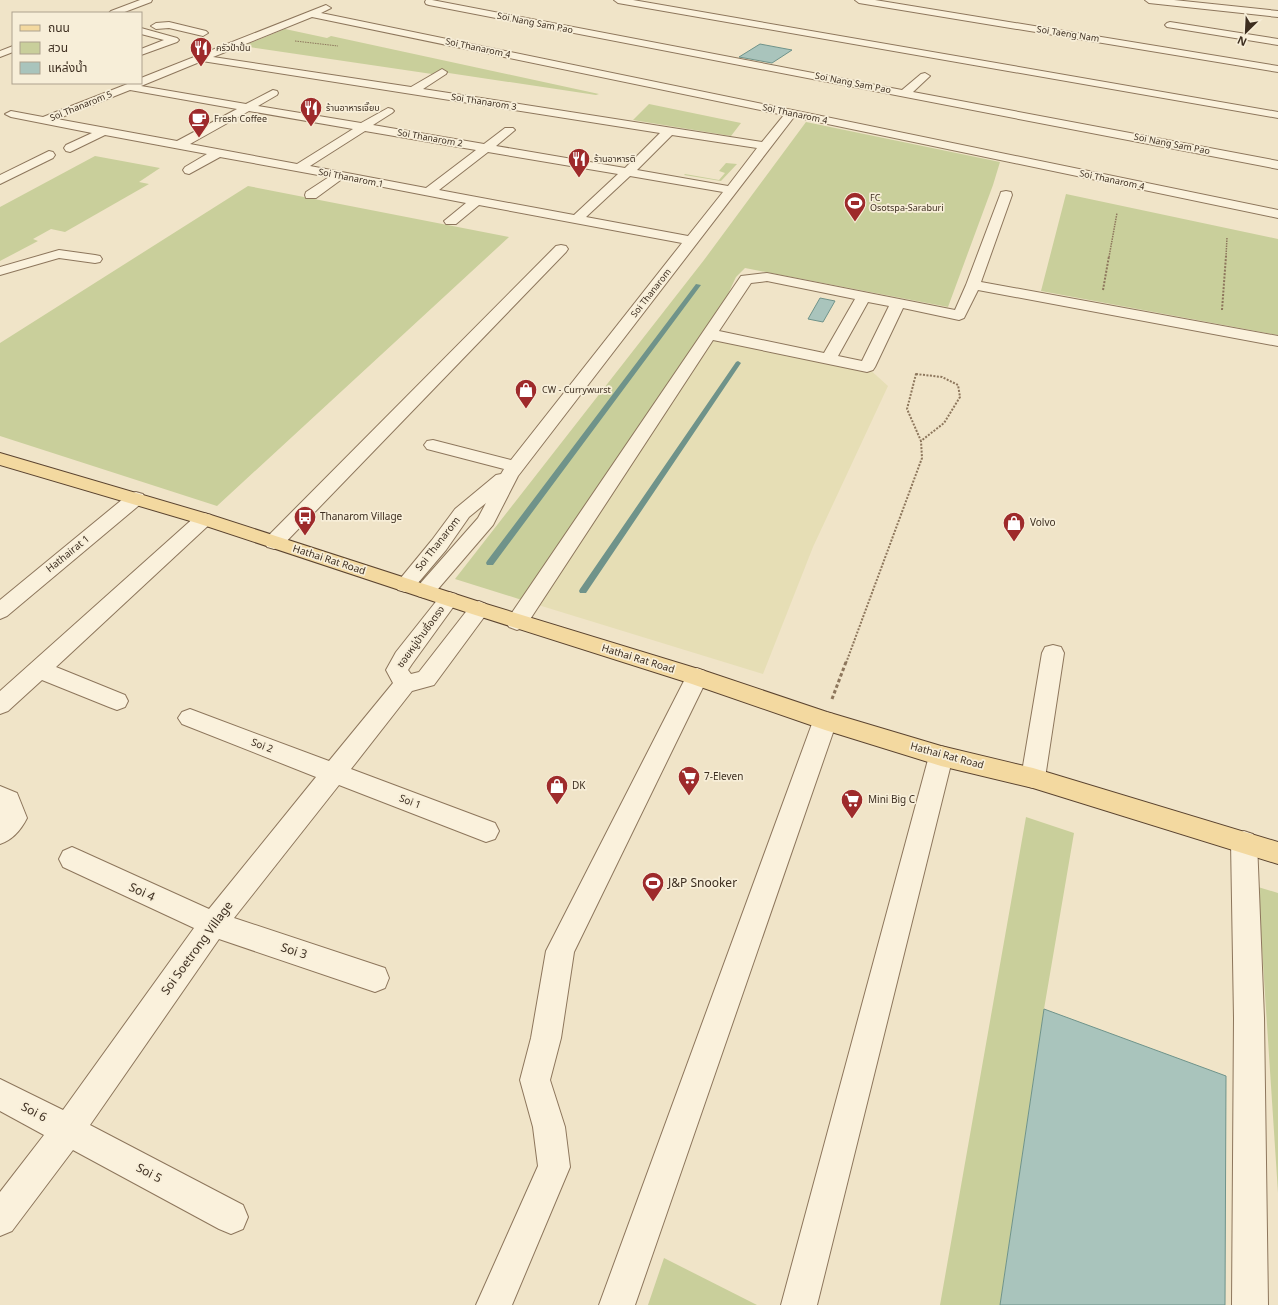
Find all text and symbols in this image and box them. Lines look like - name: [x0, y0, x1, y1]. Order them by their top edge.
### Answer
- street label: Soi Nang Sam Pao: [496, 9, 574, 37]
- legend: [12, 12, 142, 84]
- north arrow: [1226, 12, 1266, 52]
- text: ถนน: [48, 19, 70, 37]
- street label: Soi Taeng Nam: [1036, 22, 1100, 46]
- text: N: [1235, 31, 1250, 50]
- street label: Soi Thanarom 4: [444, 34, 512, 62]
- restaurant icon: ครัวป้าปั้น: [188, 35, 214, 68]
- text: สวน: [48, 39, 68, 57]
- place label: ครัวป้าปั้น: [216, 41, 250, 55]
- text: แหล่งน้ำ: [48, 59, 87, 77]
- street label: Soi Nang Sam Pao: [814, 69, 892, 97]
- street label: Soi Thanarom 5: [48, 87, 114, 125]
- street label: Soi Thanarom 3: [450, 90, 518, 114]
- restaurant icon: ร้านอาหารเจี๊ยบ: [298, 95, 324, 128]
- street label: Soi Thanarom 4: [761, 100, 829, 128]
- place label: ร้านอาหารเจี๊ยบ: [326, 101, 380, 115]
- cafe icon: Fresh Coffee: [186, 106, 212, 139]
- place label: Fresh Coffee: [214, 112, 267, 126]
- street label: Soi Thanarom 2: [396, 125, 464, 151]
- street label: Soi Nang Sam Pao: [1133, 130, 1211, 158]
- restaurant icon: ร้านอาหารติ: [566, 146, 592, 179]
- place label: ร้านอาหารติ: [594, 152, 635, 166]
- street label: Soi Thanarom 1: [317, 165, 385, 191]
- street label: Soi Thanarom 4: [1078, 166, 1146, 194]
- sports icon: FC Osotspa-Saraburi: [842, 190, 868, 223]
- place label: FC Osotspa-Saraburi: [870, 191, 944, 215]
- street label: Soi Thanarom: [627, 266, 675, 320]
- shop icon: CW - Currywurst: [513, 377, 539, 410]
- place label: CW - Currywurst: [542, 383, 612, 397]
- bus stop icon: Thanarom Village: [292, 504, 318, 537]
- place label: Thanarom Village: [320, 509, 403, 525]
- shop icon: Volvo: [1001, 510, 1027, 543]
- street label: Soi Thanarom: [412, 513, 464, 575]
- place label: Volvo: [1030, 515, 1056, 531]
- street label: Hathairat 1: [43, 531, 93, 577]
- street label: Hathai Rat Road: [291, 541, 367, 579]
- street label: ซอยหมู่บ้านซื่อตรง: [393, 603, 449, 671]
- street label: Hathai Rat Road: [599, 640, 677, 678]
- street label: Soi 2: [249, 735, 276, 758]
- street label: Hathai Rat Road: [908, 738, 986, 774]
- supermarket icon: 7-Eleven: [676, 764, 702, 797]
- place label: 7-Eleven: [704, 769, 743, 785]
- shop icon: DK: [544, 773, 570, 806]
- place label: DK: [572, 778, 586, 794]
- supermarket icon: Mini Big C: [839, 787, 865, 820]
- street label: Soi 1: [397, 791, 423, 813]
- place label: Mini Big C: [868, 792, 916, 808]
- sports icon: J&P Snooker: [640, 870, 666, 903]
- place label: J&P Snooker: [667, 874, 737, 892]
- street label: Soi 4: [126, 878, 158, 906]
- street label: Soi Soetrong Village: [157, 897, 237, 999]
- street label: Soi 3: [278, 938, 310, 964]
- street label: Soi 6: [18, 1098, 50, 1126]
- street label: Soi 5: [133, 1159, 165, 1187]

